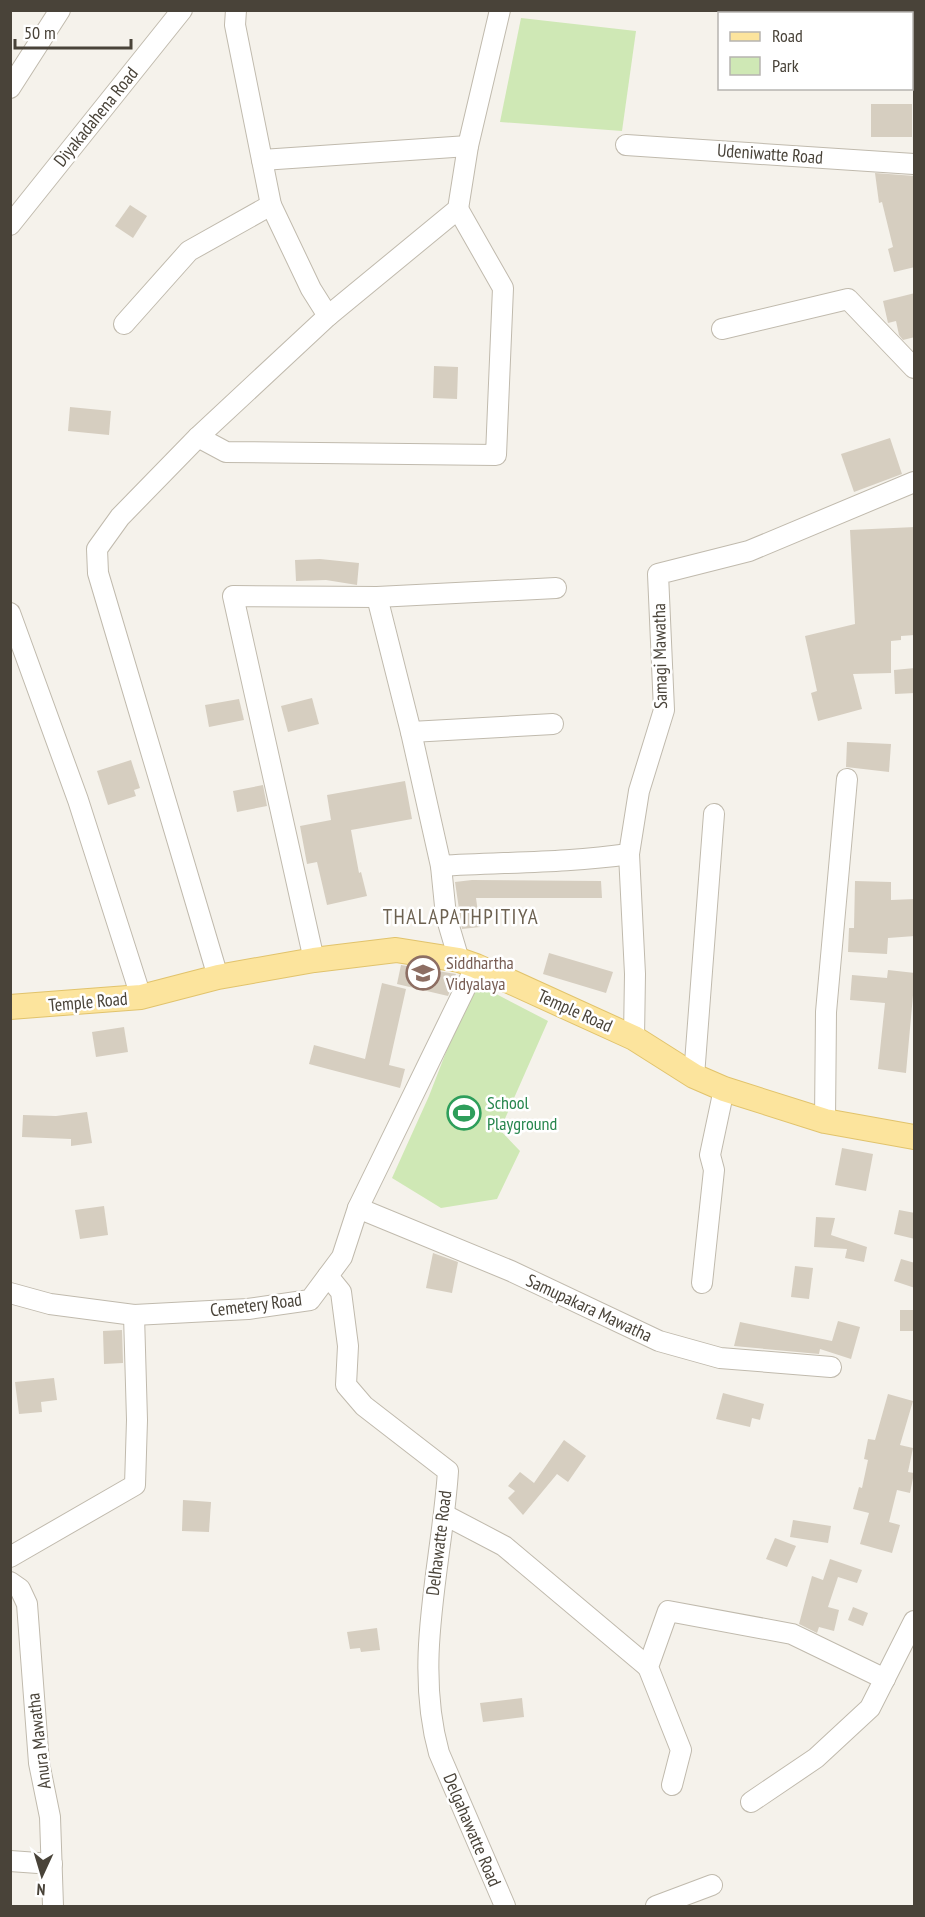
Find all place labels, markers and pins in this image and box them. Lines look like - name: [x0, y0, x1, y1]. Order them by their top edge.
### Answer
- place label: Siddhartha Vidyalaya: [445, 951, 514, 995]
- school or university icon: Siddhartha Vidyalaya: [405, 955, 441, 991]
- place label: School Playground: [487, 1091, 557, 1135]
- sports icon: School Playground: [446, 1095, 482, 1131]

